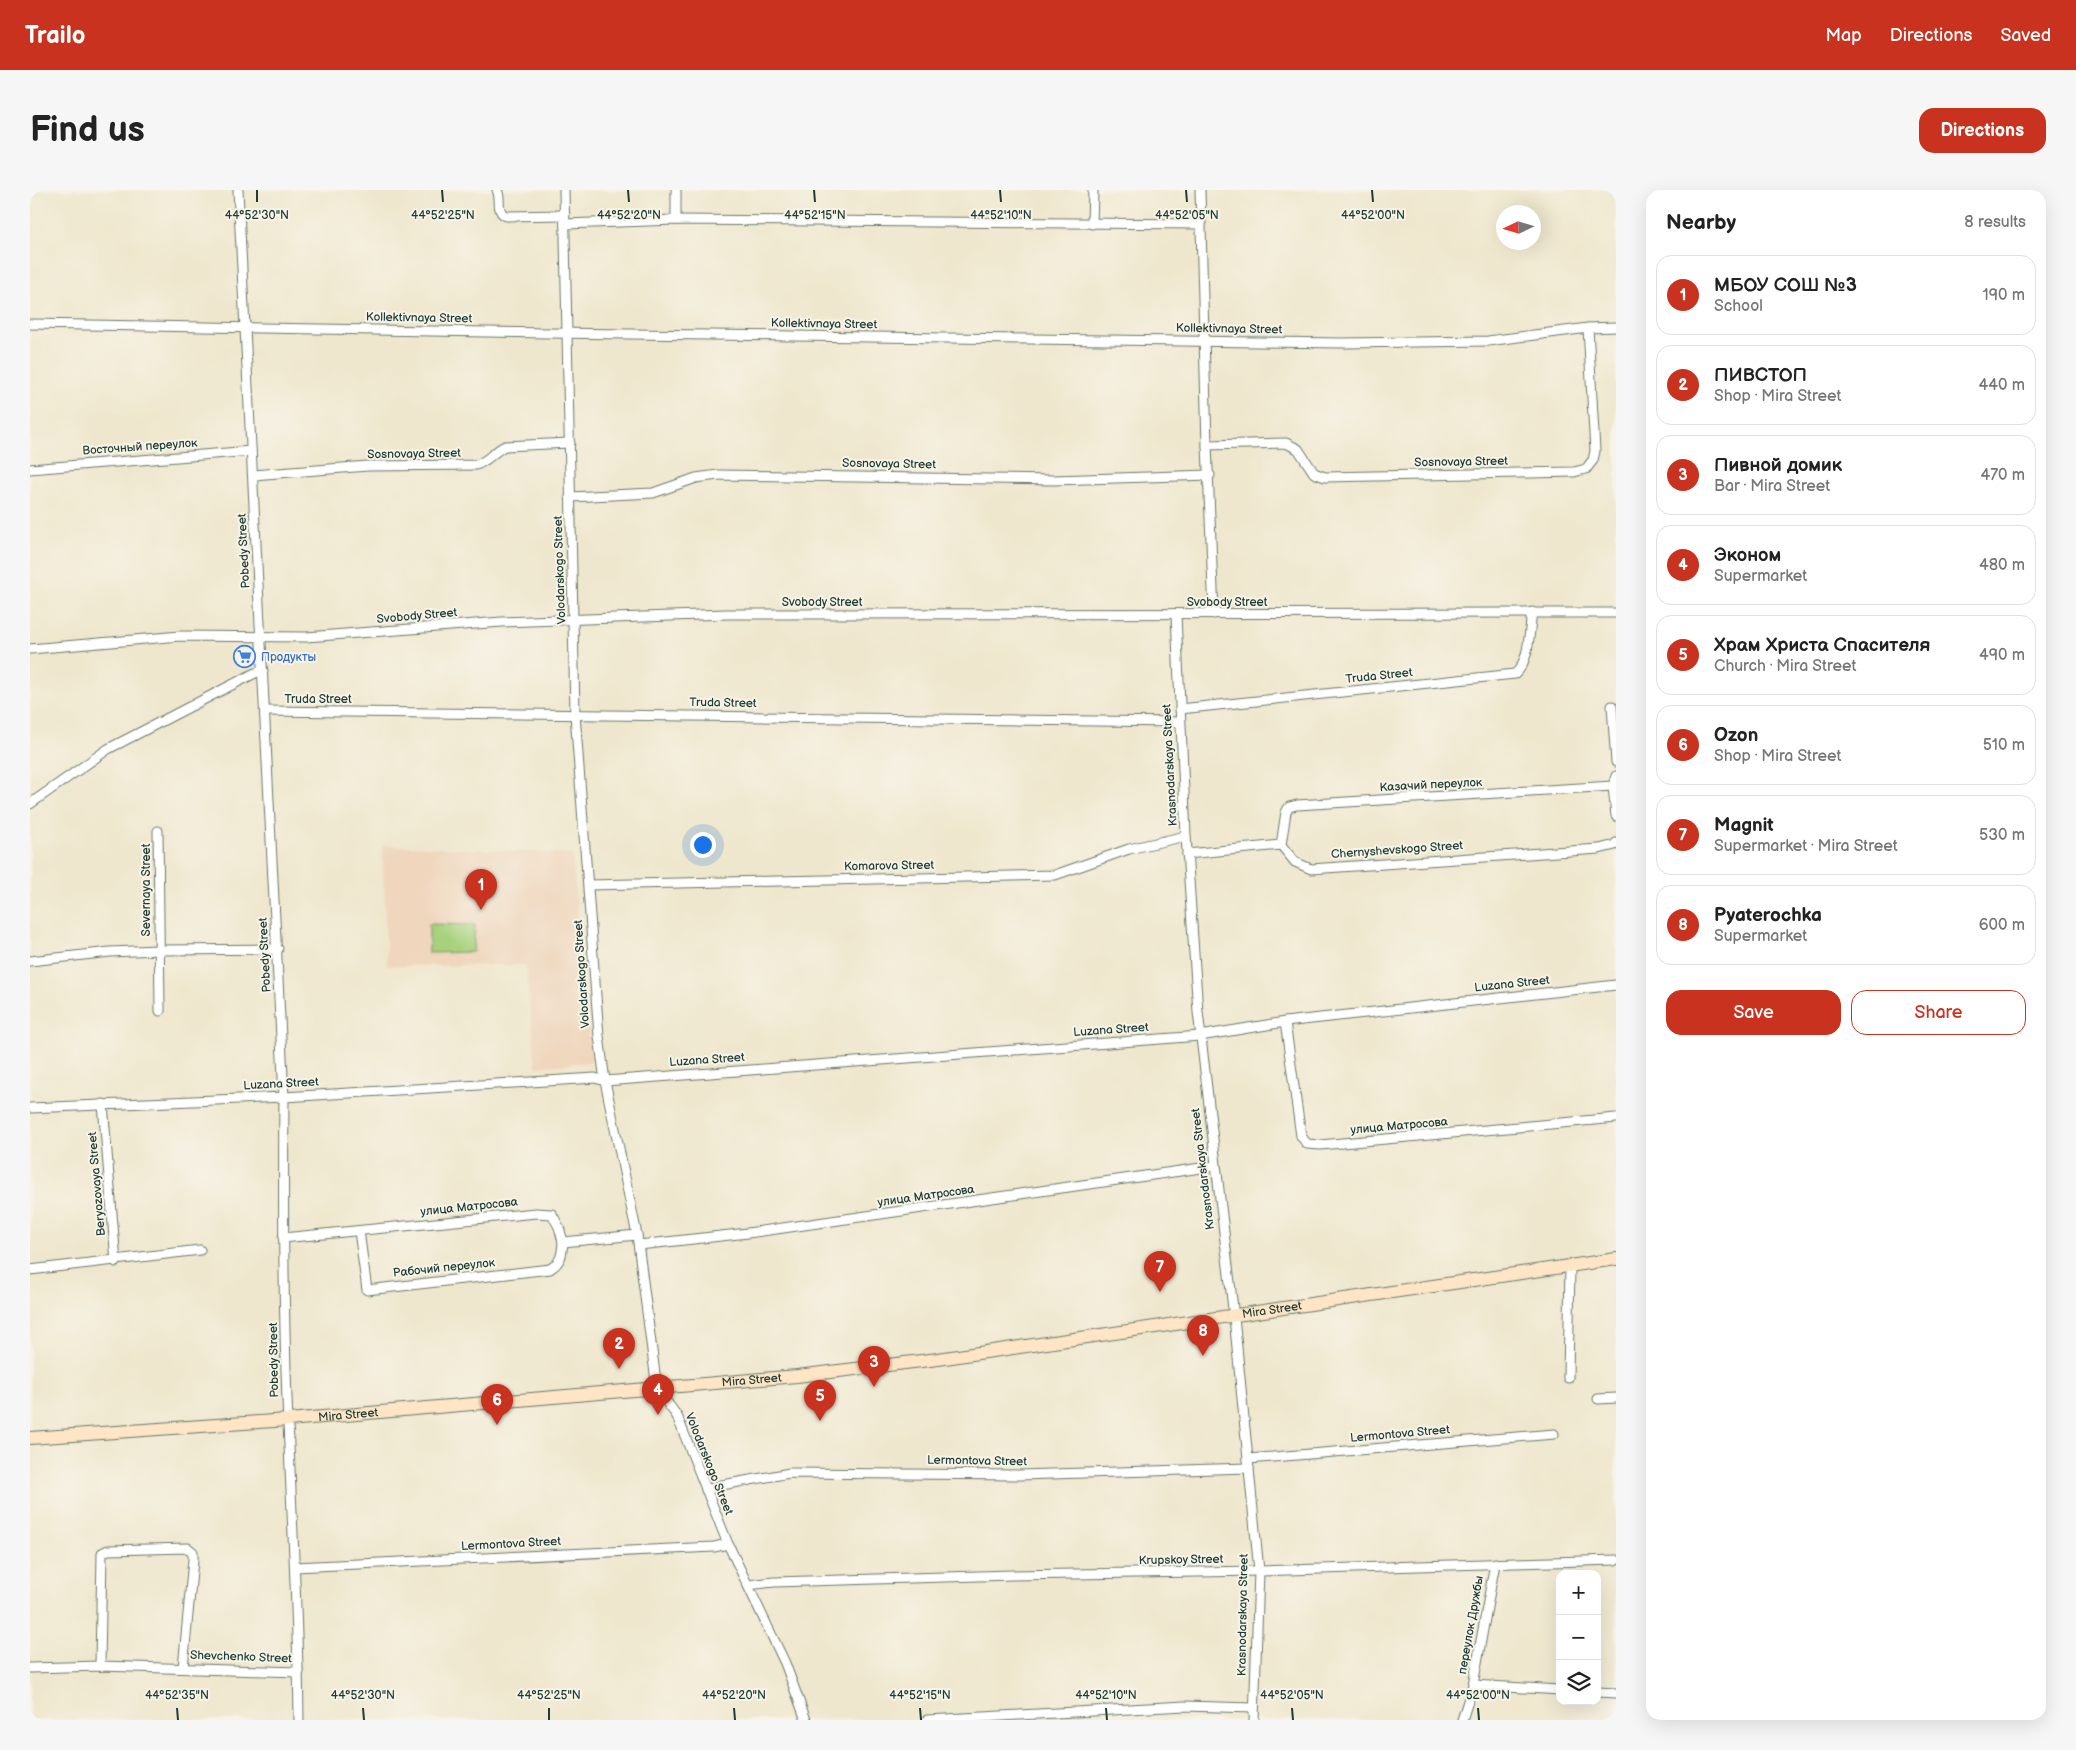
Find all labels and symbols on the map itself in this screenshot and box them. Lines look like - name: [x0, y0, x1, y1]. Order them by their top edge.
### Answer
- north arrow: [1496, 205, 1541, 250]
- text: 44°52'30"N: [225, 208, 289, 223]
- text: 44°52'25"N: [411, 208, 475, 223]
- text: 44°52'20"N: [597, 208, 661, 223]
- text: 44°52'15"N: [784, 208, 846, 223]
- text: 44°52'10"N: [970, 208, 1032, 223]
- text: 44°52'05"N: [1155, 208, 1219, 223]
- text: 44°52'00"N: [1341, 208, 1405, 223]
- street label: Kollektivnaya Street: [366, 310, 473, 326]
- street label: Kollektivnaya Street: [771, 316, 878, 332]
- street label: Kollektivnaya Street: [1176, 321, 1283, 337]
- street label: Восточный переулок: [82, 435, 199, 458]
- street label: Sosnovaya Street: [367, 446, 461, 462]
- street label: Sosnovaya Street: [1414, 454, 1508, 470]
- street label: Sosnovaya Street: [842, 456, 936, 472]
- street label: Pobedy Street: [235, 513, 253, 589]
- street label: Volodarskogo Street: [551, 515, 569, 625]
- street label: Svobody Street: [782, 595, 863, 610]
- street label: Svobody Street: [1187, 595, 1268, 610]
- street label: Svobody Street: [376, 605, 458, 627]
- supermarket icon: Продукты: [233, 645, 257, 669]
- place label: Продукты: [261, 650, 316, 665]
- street label: Truda Street: [1345, 665, 1414, 687]
- street label: Truda Street: [284, 692, 352, 707]
- street label: Truda Street: [689, 695, 757, 711]
- street label: Krasnodarskaya Street: [1159, 703, 1181, 827]
- street label: Казачий переулок: [1379, 775, 1483, 795]
- your location: [690, 832, 716, 858]
- street label: Chernyshevskogo Street: [1331, 838, 1464, 862]
- street label: Severnaya Street: [139, 843, 154, 936]
- street label: Komarova Street: [844, 858, 935, 874]
- pin: 1: [465, 869, 497, 910]
- street label: Pobedy Street: [256, 917, 274, 993]
- street label: Volodarskogo Street: [571, 919, 593, 1029]
- street label: Luzana Street: [1474, 973, 1551, 995]
- street label: Luzana Street: [1073, 1020, 1149, 1040]
- street label: Luzana Street: [669, 1050, 745, 1070]
- street label: Luzana Street: [243, 1075, 319, 1093]
- street label: Krasnodarskaya Street: [1188, 1107, 1218, 1231]
- street label: улица Матросова: [1350, 1114, 1448, 1138]
- street label: Beryozovaya Street: [85, 1131, 109, 1237]
- street label: улица Матросова: [877, 1182, 975, 1210]
- street label: улица Матросова: [420, 1194, 518, 1220]
- pin: 7: [1144, 1251, 1176, 1292]
- street label: Рабочий переулок: [392, 1255, 496, 1281]
- street label: Mira Street: [1241, 1298, 1303, 1322]
- pin: 8: [1187, 1315, 1219, 1356]
- street label: Pobedy Street: [266, 1322, 282, 1398]
- pin: 2: [603, 1328, 635, 1369]
- pin: 3: [858, 1346, 890, 1387]
- street label: Mira Street: [721, 1370, 783, 1390]
- pin: 4: [642, 1374, 674, 1415]
- pin: 5: [804, 1380, 836, 1421]
- pin: 6: [481, 1384, 513, 1425]
- street label: Mira Street: [318, 1405, 379, 1425]
- street label: Volodarskogo Street: [682, 1411, 736, 1518]
- street label: Lermontova Street: [1350, 1422, 1451, 1446]
- street label: Lermontova Street: [927, 1453, 1027, 1469]
- street label: Lermontova Street: [461, 1534, 562, 1554]
- street label: Krupskoy Street: [1139, 1552, 1224, 1568]
- street label: Krasnodarskaya Street: [1234, 1553, 1252, 1676]
- street label: переулок Дружбы: [1455, 1575, 1487, 1675]
- street label: Shevchenko Street: [190, 1648, 293, 1666]
- text: 44°52'35"N: [145, 1688, 209, 1703]
- text: 44°52'30"N: [331, 1688, 395, 1703]
- text: 44°52'25"N: [517, 1688, 581, 1703]
- text: 44°52'20"N: [702, 1688, 766, 1703]
- text: 44°52'15"N: [889, 1688, 951, 1703]
- text: 44°52'10"N: [1075, 1688, 1137, 1703]
- text: 44°52'05"N: [1260, 1688, 1324, 1703]
- text: 44°52'00"N: [1446, 1688, 1510, 1703]

